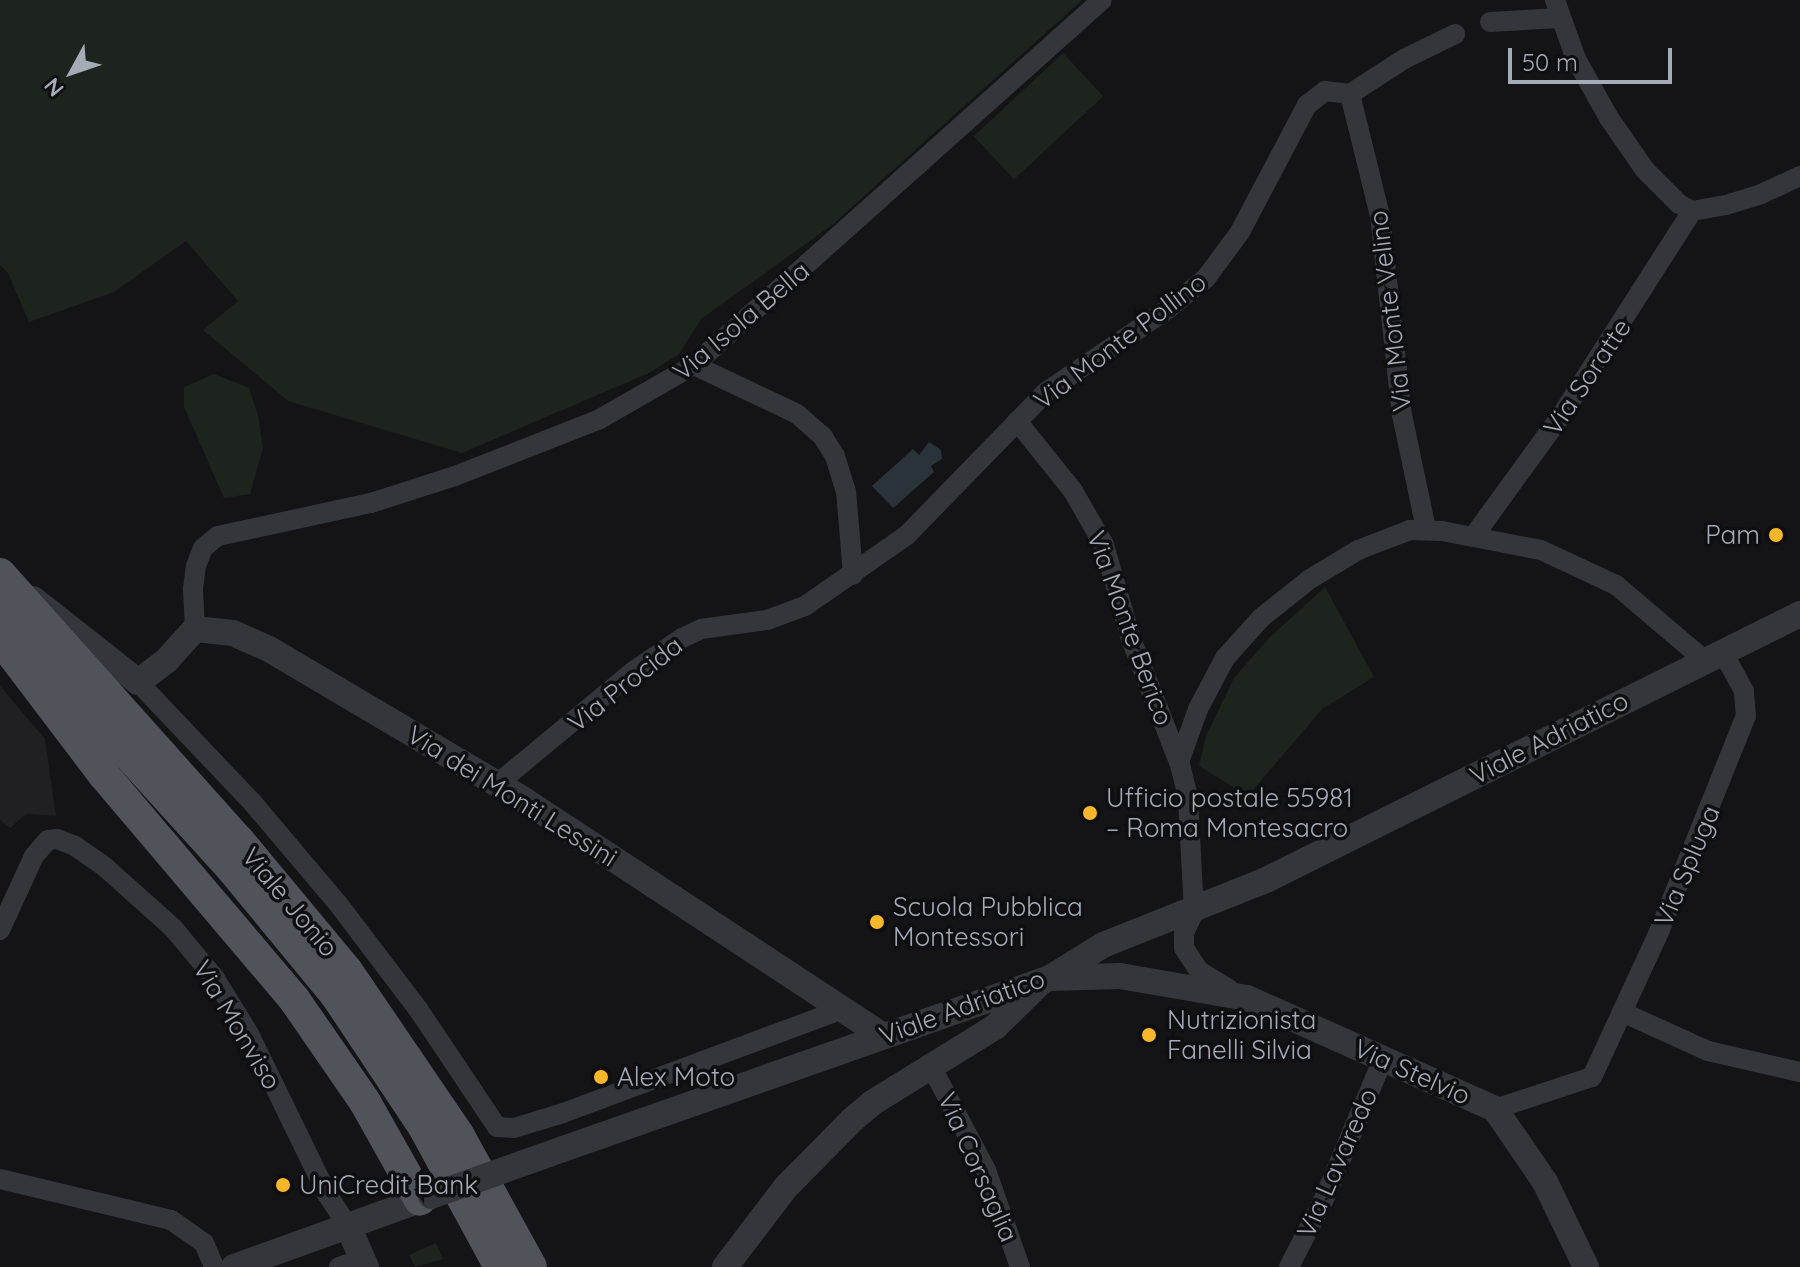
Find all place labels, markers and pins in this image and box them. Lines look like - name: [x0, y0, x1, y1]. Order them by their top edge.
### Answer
- place label: Pam: [1705, 519, 1760, 551]
- marker: Pam: [1767, 526, 1785, 544]
- place label: Ufficio postale 55981 – Roma Montesacro: [1106, 782, 1353, 844]
- marker: Ufficio postale 55981 – Roma Montesacro: [1081, 804, 1099, 822]
- place label: Scuola Pubblica Montessori: [893, 891, 1083, 952]
- marker: Scuola Pubblica Montessori: [868, 913, 886, 931]
- place label: Nutrizionista Fanelli Silvia: [1167, 1004, 1316, 1066]
- marker: Nutrizionista Fanelli Silvia: [1138, 1024, 1160, 1046]
- place label: Alex Moto: [617, 1061, 735, 1093]
- marker: Alex Moto: [592, 1068, 610, 1086]
- place label: UniCredit Bank: [299, 1169, 478, 1201]
- marker: UniCredit Bank: [274, 1176, 292, 1194]

